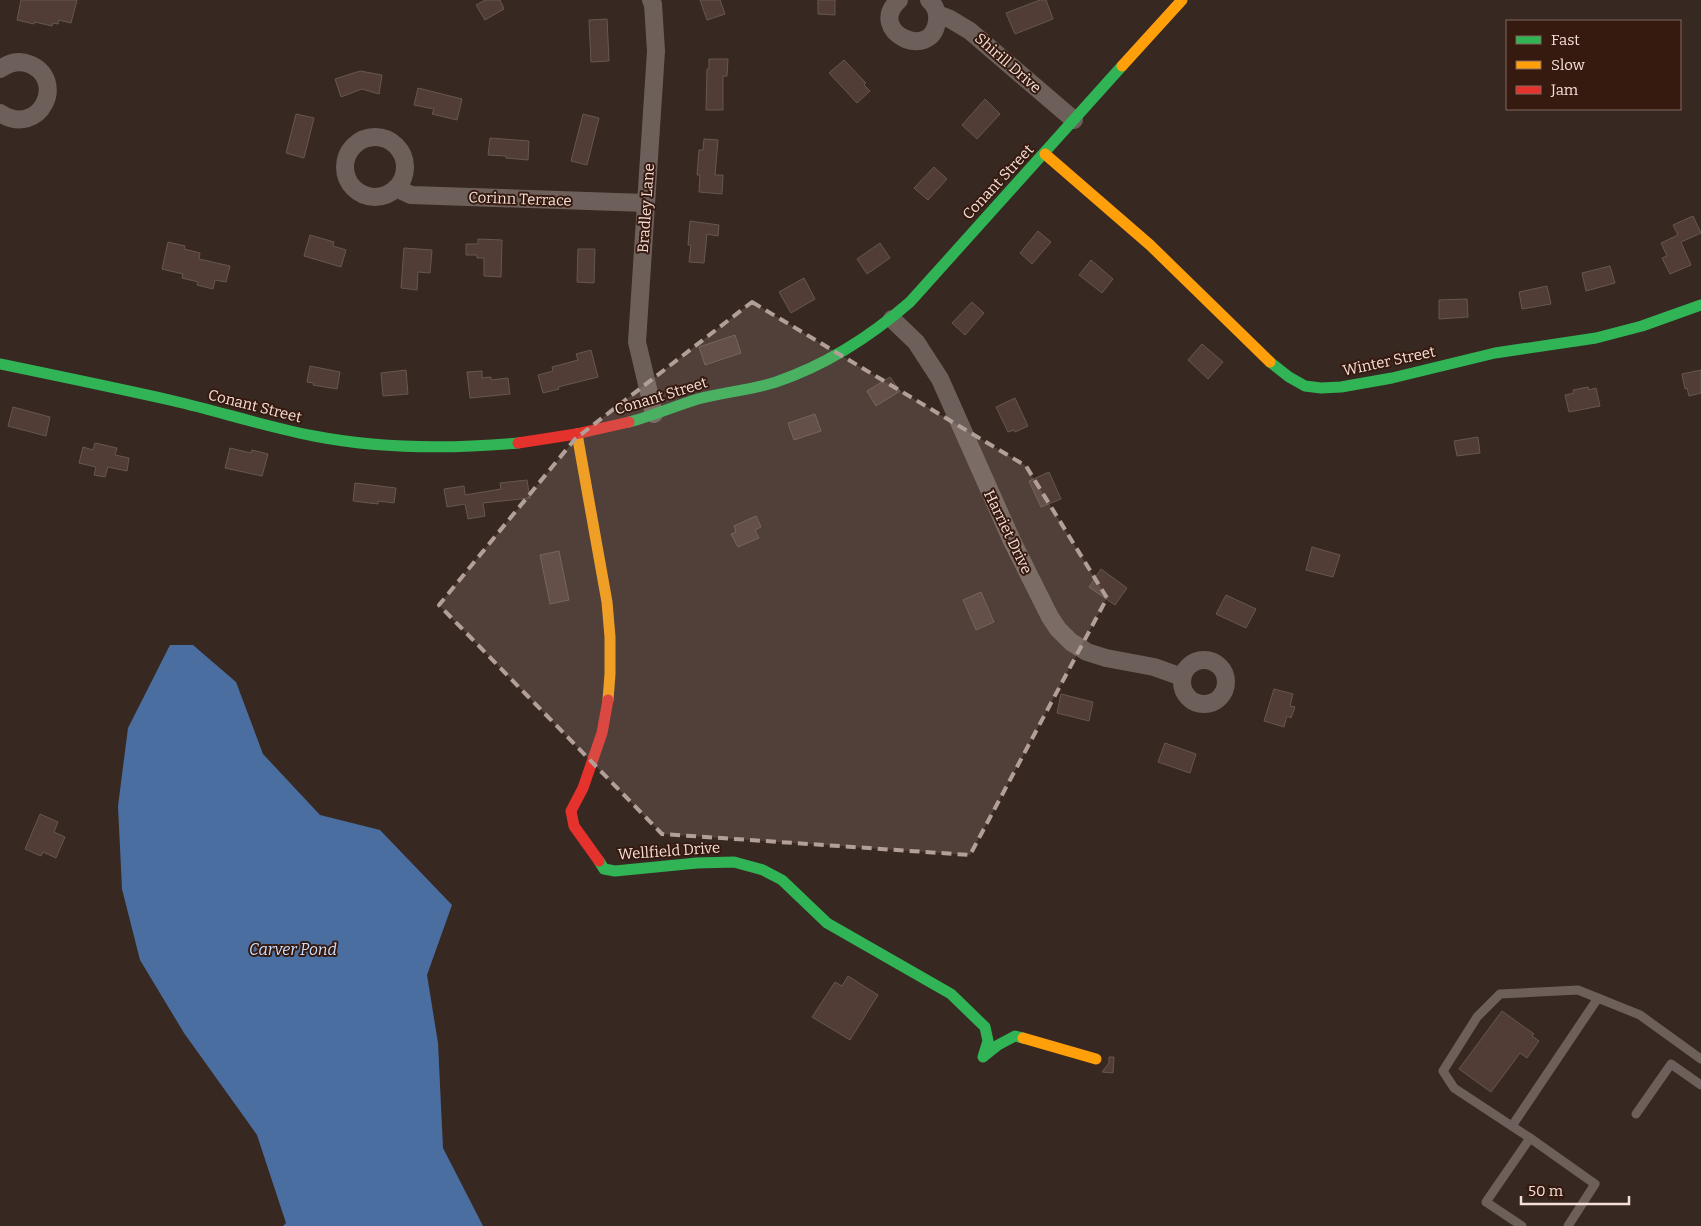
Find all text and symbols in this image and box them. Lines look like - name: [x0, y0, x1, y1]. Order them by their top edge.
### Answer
- legend: [1506, 20, 1681, 110]
- street label: Shirill Drive: [971, 29, 1045, 97]
- text: Fast: [1551, 31, 1580, 49]
- text: Slow: [1551, 56, 1586, 74]
- text: Jam: [1550, 81, 1579, 99]
- street label: Conant Street: [959, 140, 1038, 223]
- street label: Bradley Lane: [634, 163, 658, 253]
- street label: Corinn Terrace: [468, 188, 572, 210]
- street label: Winter Street: [1341, 342, 1437, 380]
- street label: Conant Street: [613, 373, 710, 419]
- street label: Conant Street: [206, 386, 304, 426]
- street label: Harriet Drive: [980, 487, 1036, 577]
- street label: Wellfield Drive: [617, 838, 721, 864]
- water label: Carver Pond: [249, 940, 337, 959]
- scale bar: [1521, 1174, 1628, 1206]
- text: 50 m: [1528, 1182, 1564, 1200]

